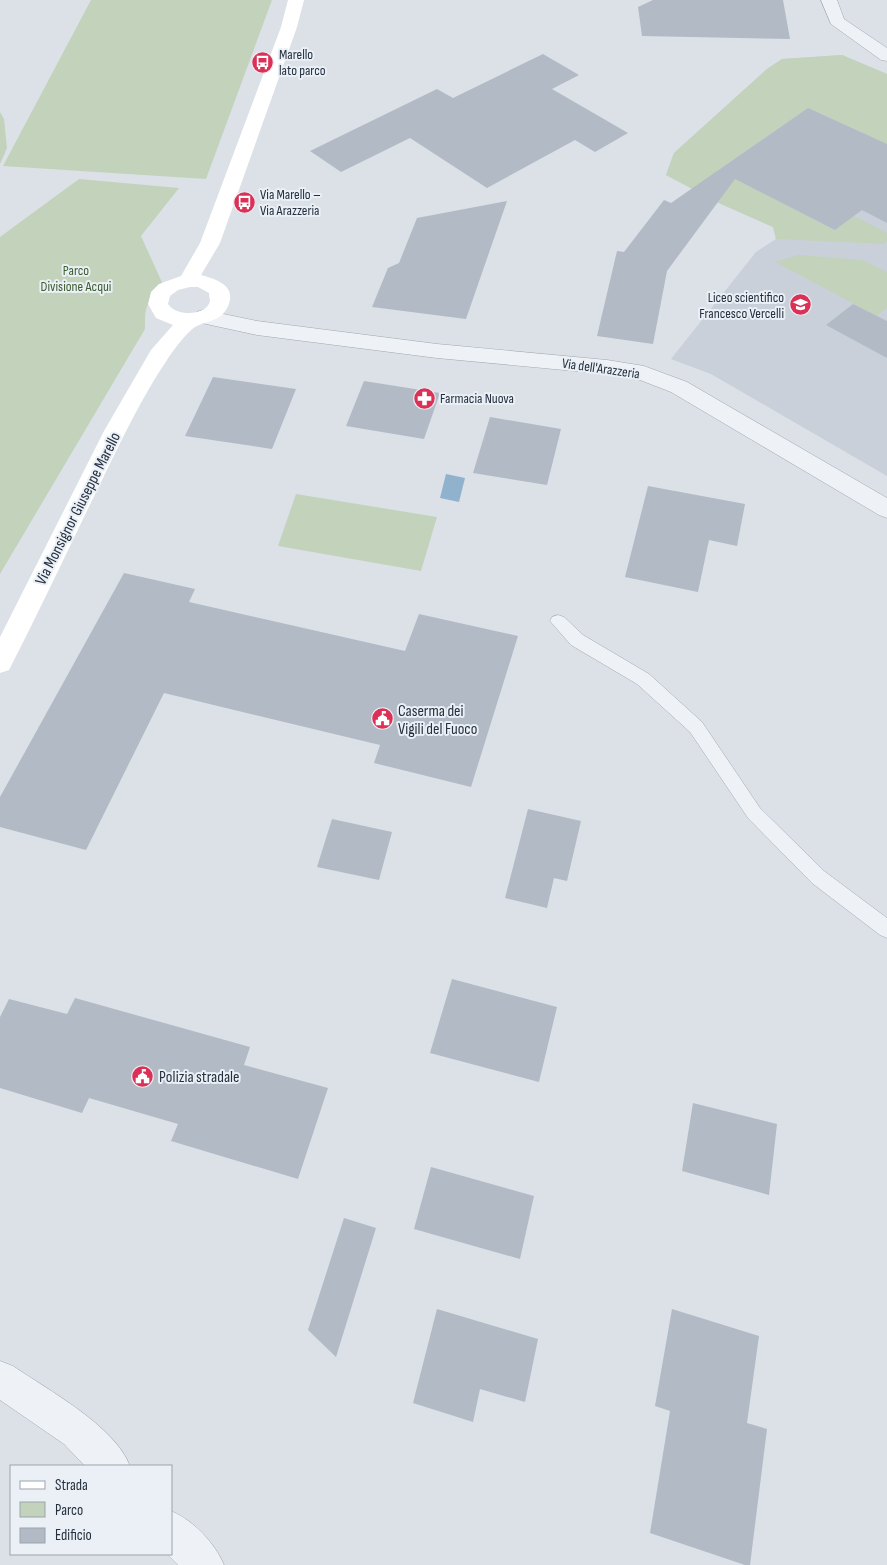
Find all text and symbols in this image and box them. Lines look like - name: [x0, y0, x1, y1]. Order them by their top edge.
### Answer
- place label: Marello lato parco: [279, 46, 326, 79]
- bus stop icon: Marello lato parco: [251, 50, 275, 74]
- place label: Via Marello – Via Arazzeria: [260, 186, 321, 219]
- bus stop icon: Via Marello – Via Arazzeria: [232, 190, 256, 214]
- park label: Parco Divisione Acqui: [41, 262, 111, 295]
- place label: Liceo scientifico Francesco Vercelli: [699, 289, 784, 322]
- school or university icon: Liceo scientifico Francesco Vercelli: [788, 293, 812, 317]
- street label: Via dell'Arazzeria: [561, 355, 641, 382]
- pharmacy icon: Farmacia Nuova: [412, 386, 436, 410]
- place label: Farmacia Nuova: [440, 390, 514, 407]
- street label: Via Monsignor Giuseppe Marello: [32, 429, 125, 588]
- place label: Caserma dei Vigili del Fuoco: [398, 702, 477, 739]
- public building icon: Caserma dei Vigili del Fuoco: [370, 707, 394, 731]
- public building icon: Polizia stradale: [131, 1064, 155, 1088]
- place label: Polizia stradale: [159, 1068, 239, 1087]
- legend: [10, 1465, 172, 1555]
- text: Strada: [55, 1476, 88, 1495]
- text: Parco: [55, 1501, 83, 1520]
- text: Edificio: [55, 1526, 92, 1545]

